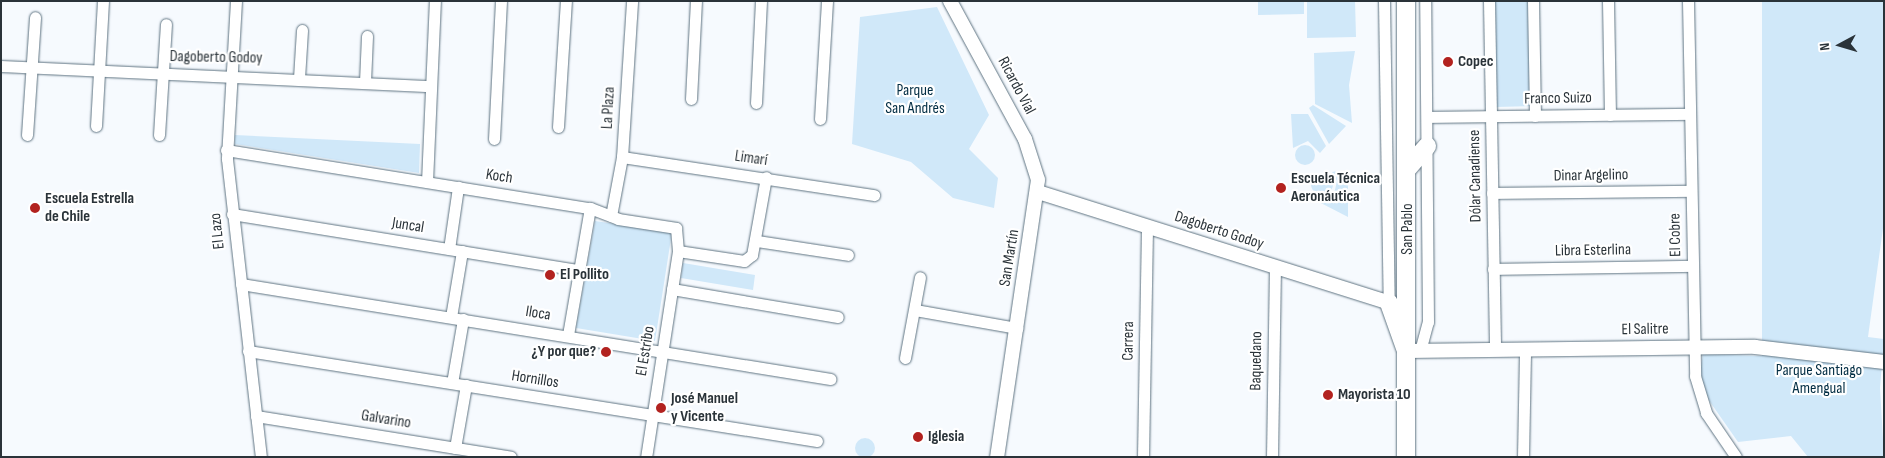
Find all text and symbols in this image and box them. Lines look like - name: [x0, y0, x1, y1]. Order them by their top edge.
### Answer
- north arrow: [1815, 20, 1865, 70]
- text: N: [1816, 42, 1833, 51]
- street label: Dagoberto Godoy: [169, 48, 263, 68]
- place label: Copec: [1458, 52, 1494, 72]
- street label: Ricardo Vial: [993, 54, 1039, 118]
- marker: Copec: [1442, 56, 1454, 68]
- park label: Parque San Andrés: [885, 81, 945, 119]
- street label: La Plaza: [598, 86, 620, 130]
- street label: Franco Suizo: [1524, 89, 1592, 109]
- street label: Dólar Canadiense: [1466, 130, 1486, 222]
- street label: Limarí: [733, 147, 769, 171]
- street label: Koch: [484, 165, 514, 189]
- street label: Dinar Argelino: [1553, 166, 1629, 186]
- place label: Escuela Técnica Aeronáutica: [1291, 169, 1380, 207]
- marker: Escuela Técnica Aeronáutica: [1275, 182, 1287, 194]
- place label: Escuela Estrella de Chile: [45, 189, 134, 227]
- marker: Escuela Estrella de Chile: [29, 202, 41, 214]
- street label: San Pablo: [1398, 203, 1418, 255]
- street label: Dagoberto Godoy: [1172, 208, 1266, 254]
- street label: El Lazo: [207, 212, 229, 250]
- street label: El Cobre: [1666, 213, 1686, 257]
- street label: Juncal: [391, 214, 425, 238]
- street label: San Martín: [996, 228, 1024, 288]
- street label: Libra Esterlina: [1555, 241, 1631, 261]
- place label: El Pollito: [560, 265, 609, 285]
- marker: El Pollito: [544, 269, 556, 281]
- street label: Iloca: [524, 303, 552, 325]
- street label: El Salitre: [1621, 320, 1669, 340]
- street label: Carrera: [1119, 321, 1139, 361]
- street label: El Estribo: [633, 325, 659, 377]
- street label: Baquedano: [1247, 331, 1267, 391]
- place label: ¿Y por que?: [531, 342, 596, 362]
- marker: ¿Y por que?: [600, 346, 612, 358]
- park label: Parque Santiago Amengual: [1776, 361, 1862, 399]
- street label: Hornillos: [510, 367, 560, 393]
- place label: Mayorista 10: [1338, 385, 1411, 405]
- place label: José Manuel y Vicente: [671, 389, 738, 427]
- marker: Mayorista 10: [1322, 389, 1334, 401]
- marker: José Manuel y Vicente: [655, 402, 667, 414]
- street label: Galvarino: [360, 407, 412, 433]
- place label: Iglesia: [928, 427, 964, 447]
- marker: Iglesia: [912, 431, 924, 443]

